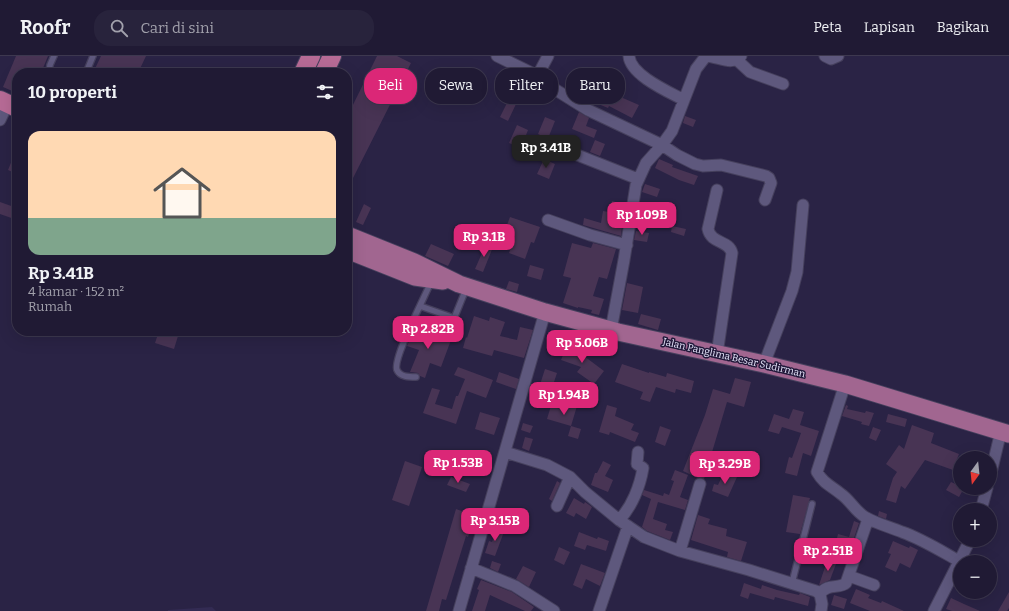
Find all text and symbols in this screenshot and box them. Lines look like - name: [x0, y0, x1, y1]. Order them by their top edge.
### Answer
- search box: [94, 10, 374, 46]
- text: Roofr: [20, 16, 70, 39]
- icon: search: [108, 17, 130, 39]
- text: Cari di sini: [140, 19, 214, 37]
- text: Peta: [813, 19, 842, 36]
- text: Lapisan: [864, 19, 915, 36]
- text: Bagikan: [937, 19, 989, 36]
- chip: Beli: [364, 68, 417, 104]
- chip: Sewa: [425, 68, 487, 104]
- chip: Filter: [495, 68, 558, 104]
- chip: Baru: [566, 68, 625, 104]
- icon: filters: [314, 81, 336, 103]
- text: 10 properti: [28, 82, 117, 103]
- pin: Rp 3.41B: [505, 135, 587, 169]
- text: Rp 3.41B: [521, 140, 571, 155]
- icon: home: [146, 157, 218, 229]
- pin: Rp 1.09B: [601, 202, 683, 236]
- text: Rp 1.09B: [616, 207, 668, 222]
- pin: Rp 3.1B: [447, 224, 521, 258]
- text: Rp 3.1B: [463, 229, 505, 244]
- text: Rp 3.41B: [28, 263, 94, 284]
- text: 4 kamar · 152 m²: [28, 284, 124, 299]
- text: Rumah: [28, 299, 72, 314]
- pin: Rp 2.82B: [387, 316, 469, 350]
- text: Rp 2.82B: [402, 321, 454, 336]
- pin: Rp 5.06B: [541, 330, 623, 364]
- text: Rp 5.06B: [556, 335, 608, 350]
- street label: Jalan Panglima Besar Sudirman: [661, 336, 807, 380]
- pin: Rp 1.94B: [523, 382, 605, 416]
- text: Rp 1.94B: [538, 387, 590, 402]
- pin: Rp 1.53B: [417, 450, 499, 484]
- pin: Rp 3.29B: [684, 451, 766, 485]
- north arrow: [953, 451, 997, 495]
- map controls: [953, 451, 997, 599]
- text: Rp 1.53B: [433, 455, 483, 470]
- text: Rp 3.29B: [699, 456, 751, 471]
- button: +: [953, 503, 997, 547]
- pin: Rp 3.15B: [454, 508, 536, 542]
- text: Rp 3.15B: [470, 513, 520, 528]
- pin: Rp 2.51B: [787, 538, 869, 572]
- text: Rp 2.51B: [803, 543, 853, 558]
- button: −: [953, 555, 997, 599]

